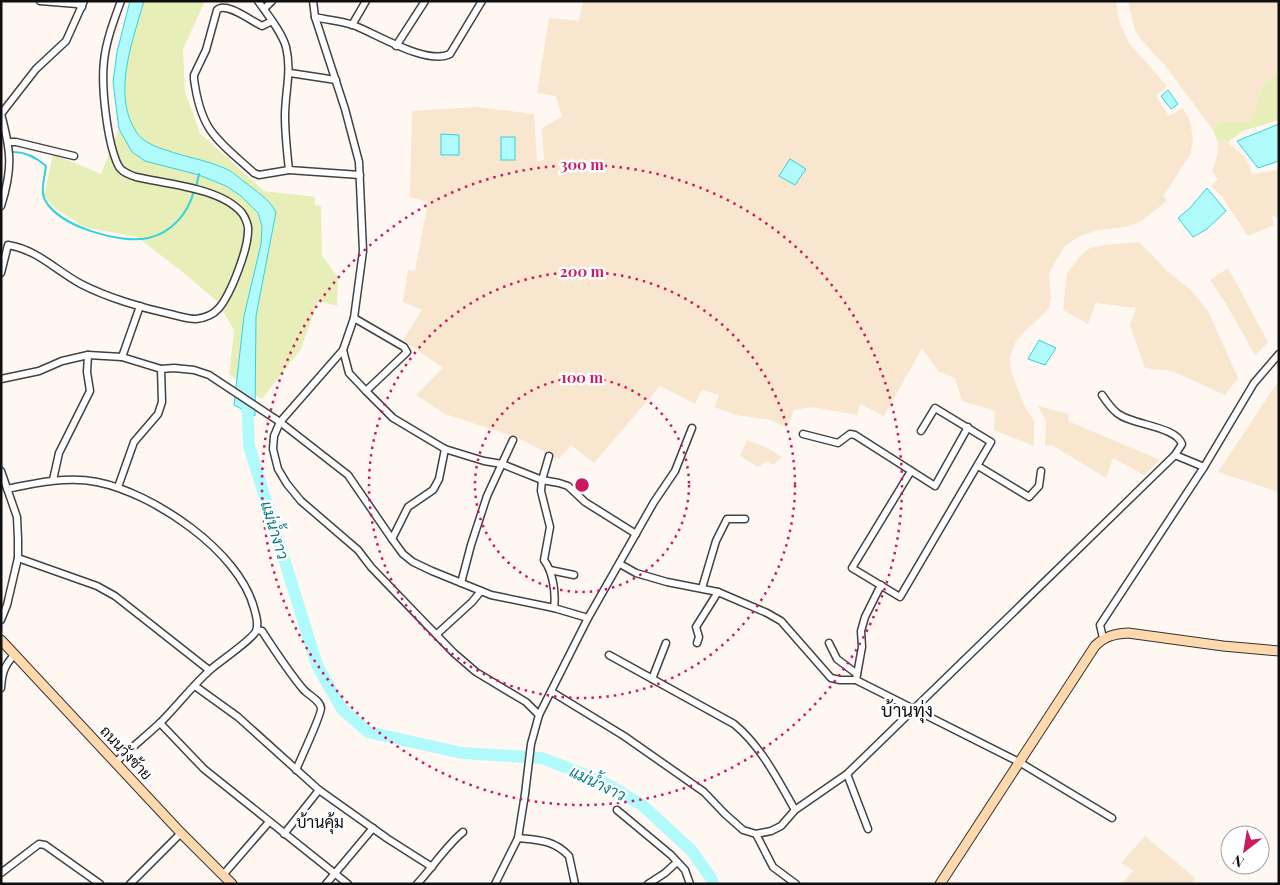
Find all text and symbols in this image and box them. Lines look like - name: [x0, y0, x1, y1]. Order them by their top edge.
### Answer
- text: 300 m: [560, 154, 604, 174]
- text: 200 m: [560, 261, 605, 281]
- text: 100 m: [561, 367, 604, 387]
- centre of rings: [573, 476, 591, 494]
- water label: แม่น้ำงาว: [257, 497, 297, 562]
- district label: บ้านทุ่ง: [881, 698, 933, 723]
- street label: ถนนวังซ้าย: [96, 721, 157, 784]
- water label: แม่น้ำงาว: [567, 757, 631, 805]
- district label: บ้านคุ้ม: [296, 811, 344, 834]
- north arrow: [1220, 825, 1270, 875]
- text: N: [1229, 851, 1247, 872]

